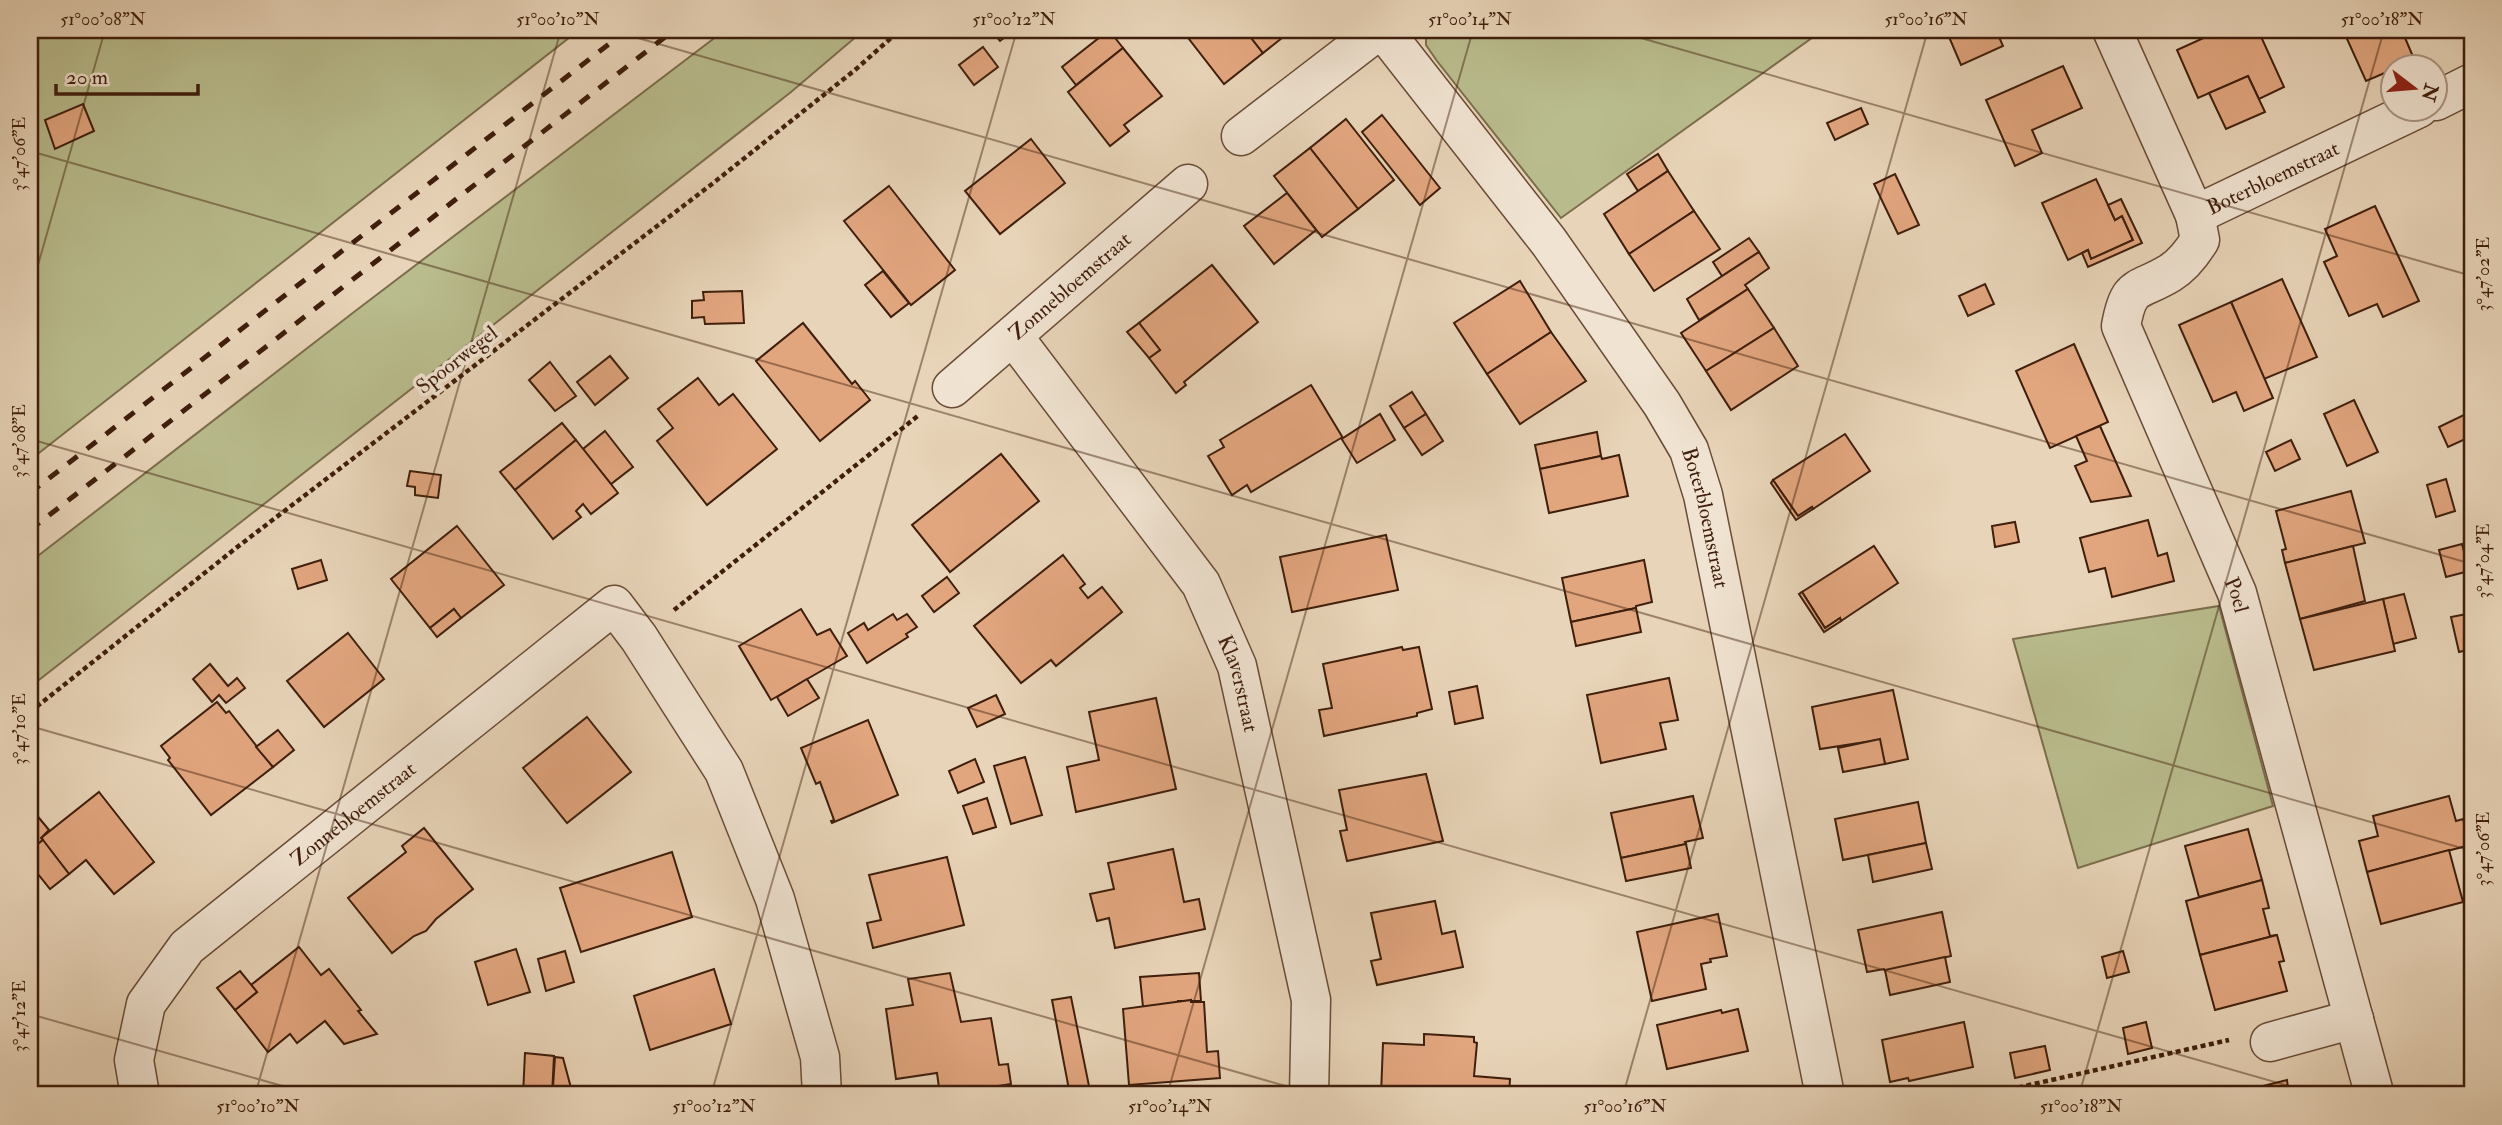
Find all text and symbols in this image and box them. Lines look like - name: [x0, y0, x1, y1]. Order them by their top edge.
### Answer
- text: 51°00'08"N: [60, 8, 146, 31]
- text: 51°00'10"N: [516, 8, 600, 31]
- text: 51°00'12"N: [972, 8, 1056, 31]
- text: 51°00'14"N: [1428, 8, 1512, 31]
- text: 51°00'16"N: [1884, 8, 1968, 31]
- text: 51°00'18"N: [2341, 8, 2423, 31]
- scale bar: [56, 52, 198, 96]
- north arrow: [2380, 52, 2450, 122]
- text: 20 m: [66, 64, 108, 91]
- text: N: [2415, 80, 2444, 105]
- text: 3°47'06"E: [8, 117, 31, 191]
- street label: Boterbloemstraat: [2202, 135, 2344, 221]
- street label: Zonnebloemstraat: [1003, 226, 1137, 346]
- text: 3°47'02"E: [2472, 237, 2495, 311]
- street label: Spoorwegel: [411, 319, 504, 400]
- text: 3°47'08"E: [8, 404, 31, 478]
- street label: Boterbloemstraat: [1675, 444, 1735, 591]
- text: 3°47'04"E: [2472, 523, 2495, 599]
- street label: Poel: [2218, 573, 2255, 616]
- street label: Klaverstraat: [1212, 631, 1265, 735]
- text: 3°47'10"E: [8, 693, 31, 765]
- street label: Zonnebloemstraat: [285, 755, 422, 872]
- text: 3°47'06"E: [2472, 812, 2495, 886]
- text: 3°47'12"E: [8, 980, 31, 1052]
- text: 51°00'10"N: [216, 1095, 300, 1118]
- text: 51°00'12"N: [672, 1095, 756, 1118]
- text: 51°00'14"N: [1128, 1095, 1212, 1118]
- text: 51°00'16"N: [1583, 1095, 1667, 1118]
- text: 51°00'18"N: [2040, 1095, 2122, 1118]

